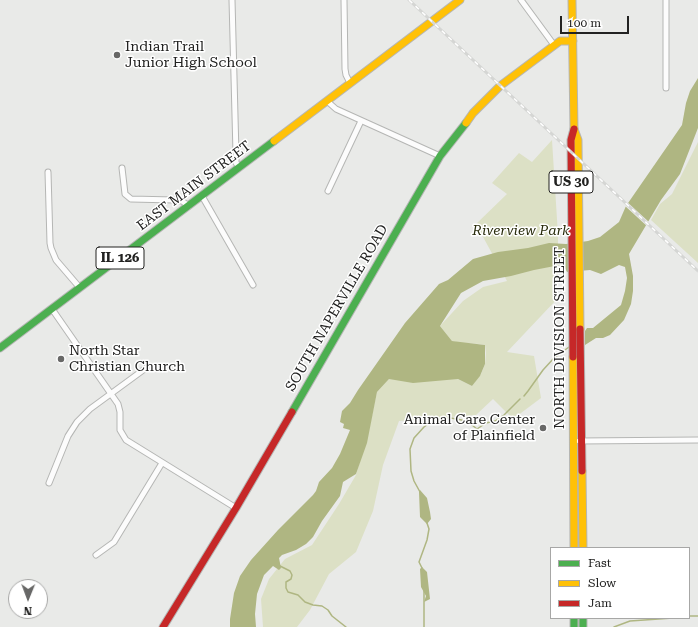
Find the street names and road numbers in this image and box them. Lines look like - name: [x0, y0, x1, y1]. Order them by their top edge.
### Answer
- street label: EAST MAIN STREET: [134, 138, 254, 234]
- road number: US 30: [549, 171, 593, 193]
- street label: SOUTH NAPERVILLE ROAD: [282, 222, 392, 394]
- road number: IL 126: [96, 247, 144, 269]
- street label: NORTH DIVISION STREET: [552, 247, 568, 429]

